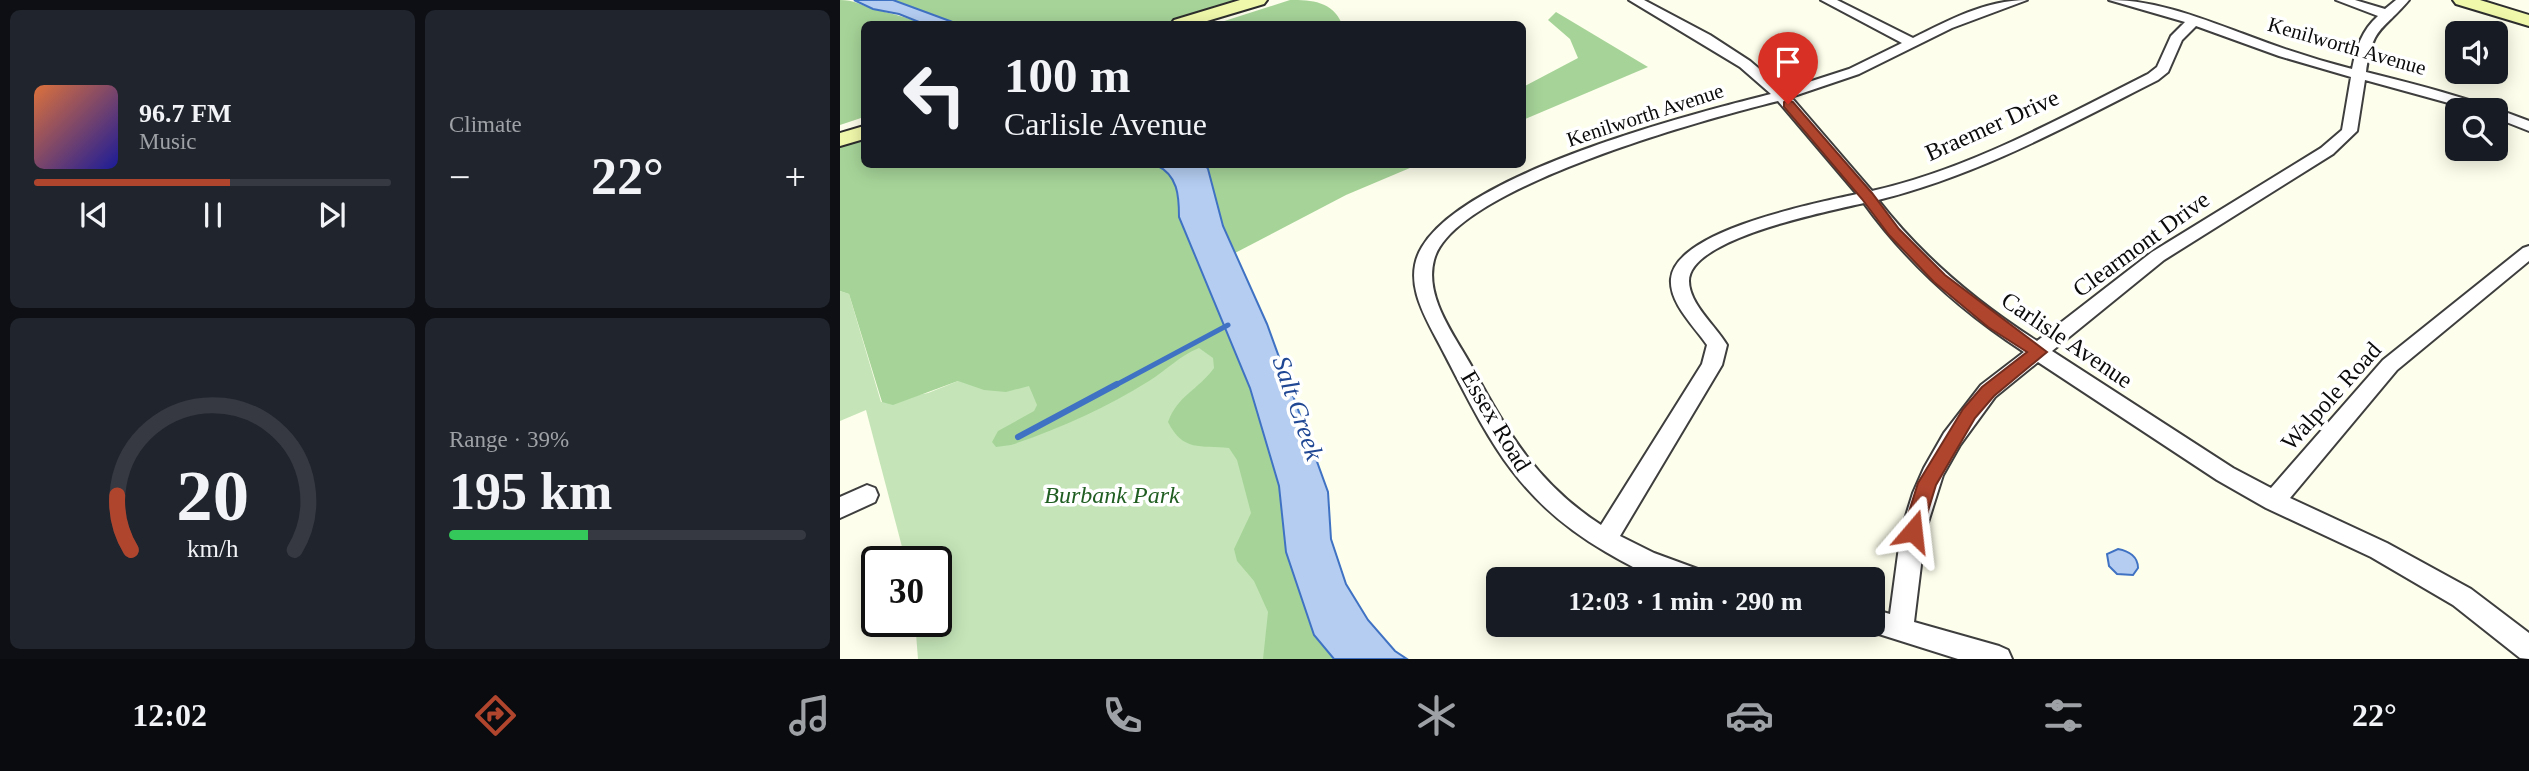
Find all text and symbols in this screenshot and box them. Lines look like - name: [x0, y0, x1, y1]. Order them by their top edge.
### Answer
- street label: Kenilworth Avenue: [2265, 12, 2429, 80]
- map controls: [2445, 21, 2508, 161]
- button: sound: [2445, 21, 2508, 84]
- pin: [1758, 32, 1818, 104]
- icon: arrive: [1769, 43, 1807, 81]
- text: 100 m: [1004, 48, 1131, 103]
- icon: left: [889, 49, 980, 140]
- street label: Kenilworth Avenue: [1564, 78, 1726, 152]
- street label: Braemer Drive: [1921, 84, 2063, 166]
- button: search: [2445, 98, 2508, 161]
- text: 96.7 FM: [139, 99, 231, 128]
- text: Carlisle Avenue: [1004, 106, 1207, 142]
- text: Climate: [449, 112, 522, 137]
- text: Music: [139, 129, 197, 154]
- text: 22°: [591, 148, 664, 205]
- text: −: [449, 156, 470, 198]
- text: +: [785, 156, 806, 198]
- street label: Clearmont Drive: [2068, 186, 2214, 302]
- icon: previous: [75, 196, 113, 234]
- icon: pause: [194, 196, 232, 234]
- icon: next: [313, 196, 351, 234]
- street label: Carlisle Avenue: [1997, 287, 2137, 393]
- street label: Walpole Road: [2276, 337, 2386, 455]
- water label: Salt Creek: [1267, 352, 1329, 464]
- street label: Essex Road: [1456, 366, 1536, 476]
- text: Range · 39%: [449, 427, 569, 452]
- text: 20: [176, 455, 249, 536]
- text: 195 km: [449, 463, 612, 520]
- park label: Burbank Park: [1044, 482, 1180, 508]
- position arrow: [1876, 494, 1950, 568]
- text: km/h: [187, 534, 239, 561]
- speed limit sign: 30: [861, 546, 952, 637]
- text: 12:03 · 1 min · 290 m: [1569, 587, 1803, 616]
- icon: directions: [471, 691, 520, 740]
- icon: music: [785, 691, 834, 740]
- icon: phone: [1098, 691, 1147, 740]
- icon: climate: [1412, 691, 1461, 740]
- icon: car: [1725, 691, 1774, 740]
- icon: filters: [2039, 691, 2088, 740]
- text: 12:02: [132, 697, 207, 733]
- text: 22°: [2352, 697, 2397, 733]

